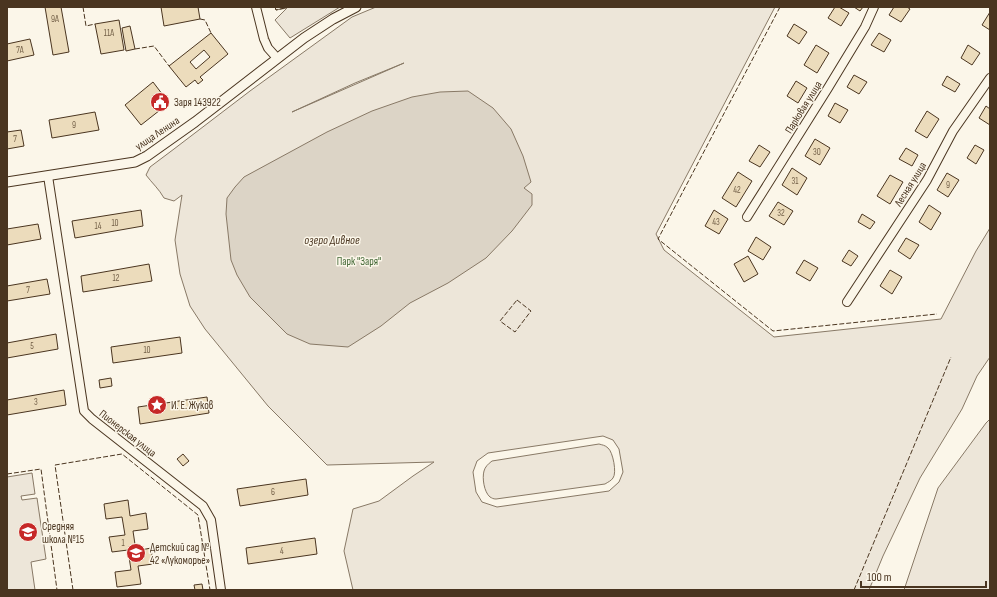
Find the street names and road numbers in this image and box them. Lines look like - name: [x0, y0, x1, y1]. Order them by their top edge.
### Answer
- street label: Парковая улица: [782, 79, 825, 136]
- street label: улица Ленина: [133, 114, 182, 153]
- street label: Лесная улица: [891, 160, 929, 210]
- street label: Пионерская улица: [97, 407, 159, 460]

